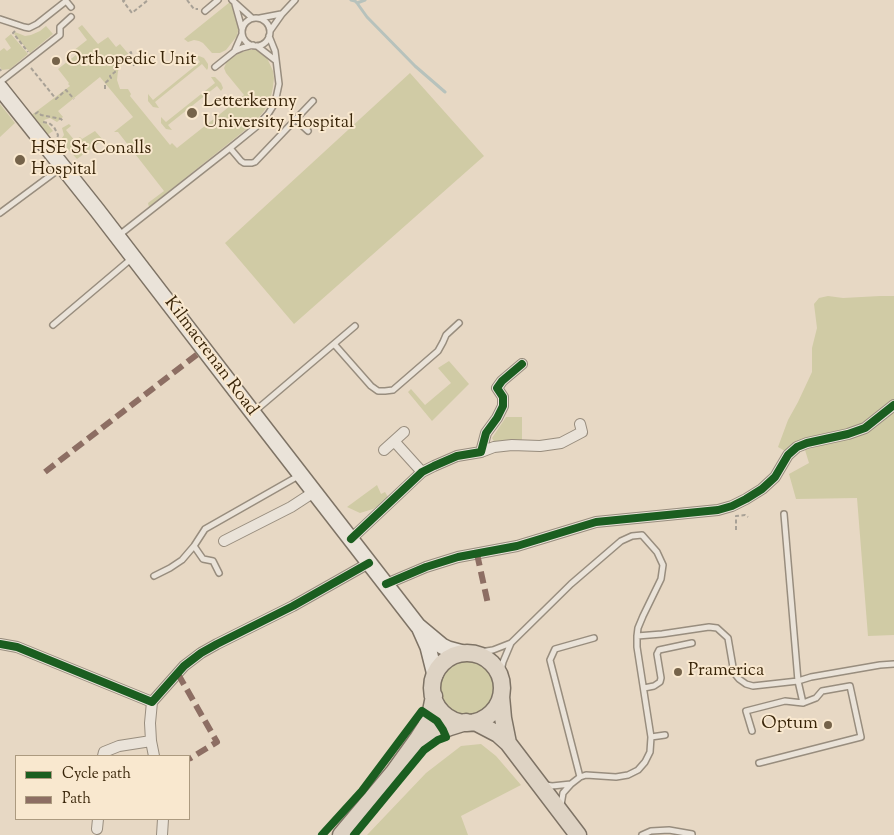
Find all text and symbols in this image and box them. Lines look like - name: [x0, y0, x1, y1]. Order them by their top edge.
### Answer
- place label: Orthopedic Unit: [66, 50, 196, 72]
- marker: Orthopedic Unit: [50, 55, 62, 67]
- place label: Letterkenny University Hospital: [203, 92, 354, 134]
- marker: Letterkenny University Hospital: [185, 106, 199, 120]
- place label: HSE St Conalls Hospital: [31, 139, 151, 182]
- marker: HSE St Conalls Hospital: [13, 153, 27, 167]
- street label: Kilmacrenan Road: [158, 293, 262, 421]
- place label: Pramerica: [688, 661, 764, 683]
- marker: Pramerica: [672, 666, 684, 678]
- place label: Optum: [761, 714, 818, 736]
- marker: Optum: [822, 719, 834, 731]
- legend: [15, 755, 190, 820]
- text: Cycle path: [62, 764, 131, 785]
- text: Path: [62, 789, 91, 810]

